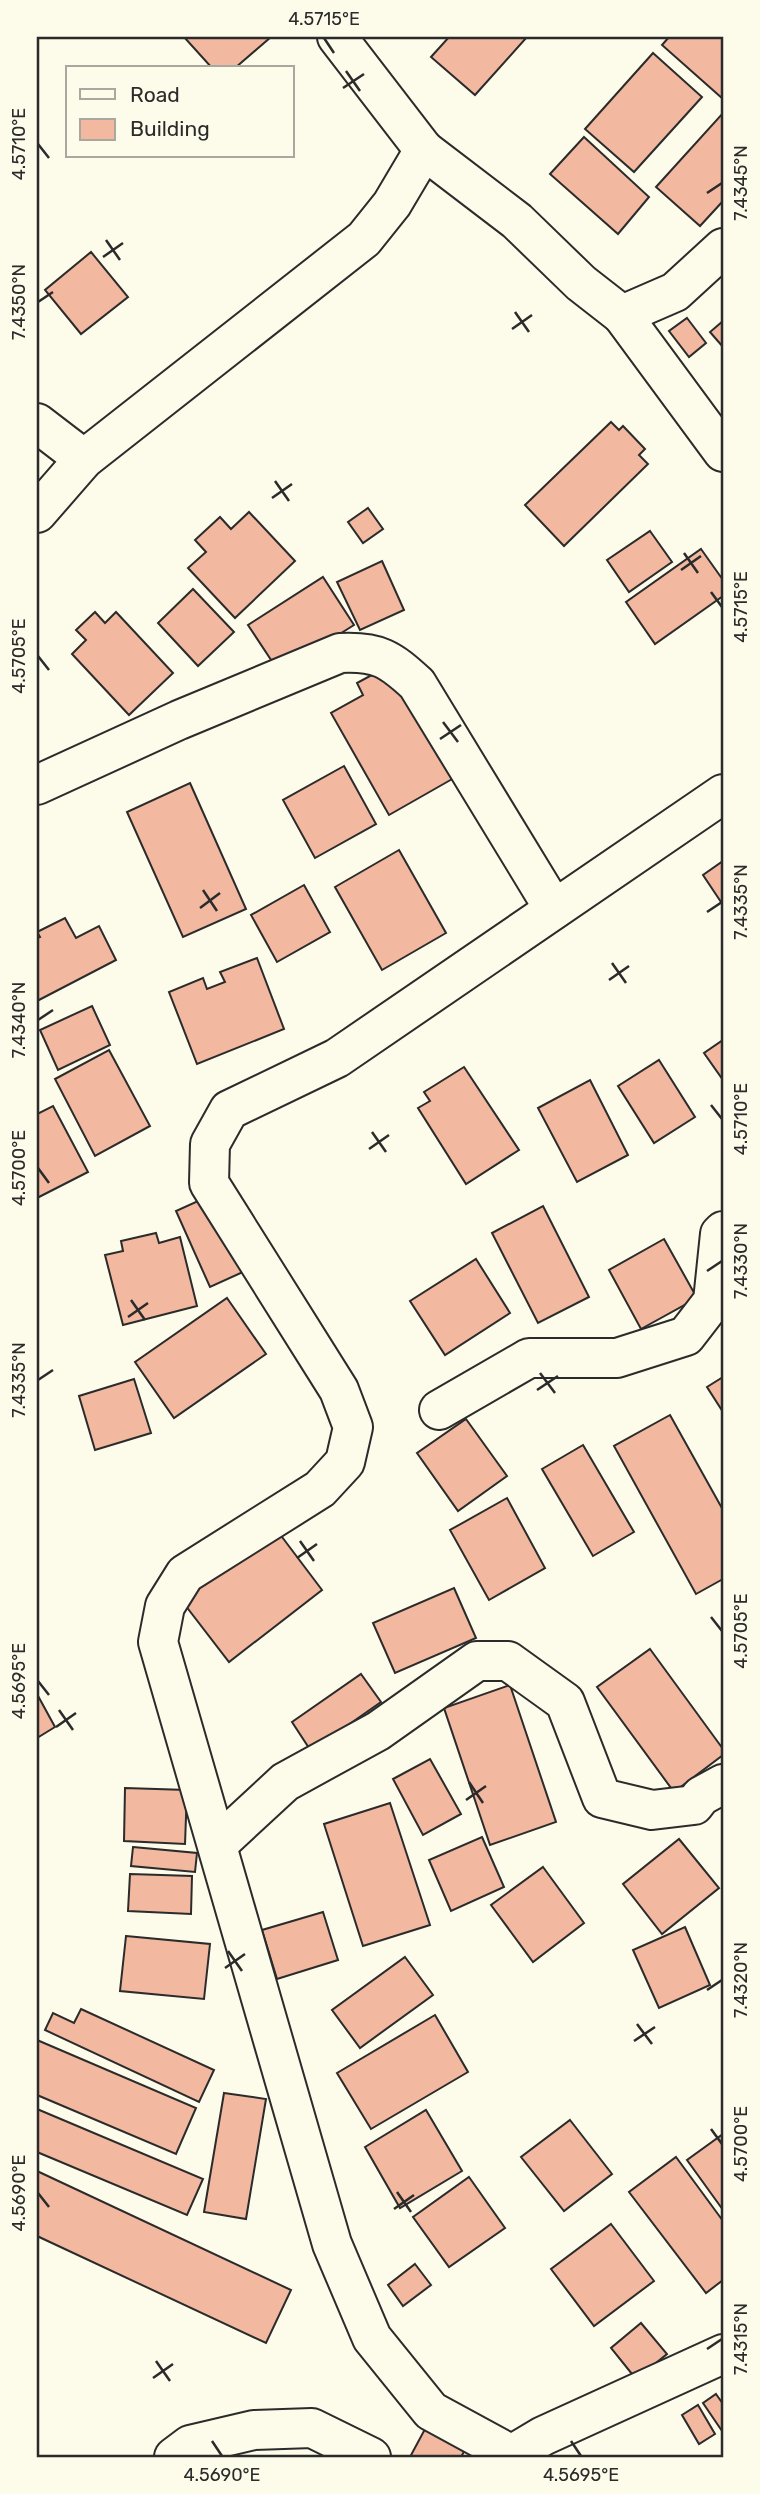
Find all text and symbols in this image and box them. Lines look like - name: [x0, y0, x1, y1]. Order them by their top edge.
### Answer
- text: 4.5715°E: [288, 8, 360, 30]
- legend: [66, 66, 294, 158]
- text: Road: [130, 82, 180, 107]
- text: 4.5710°E: [8, 108, 30, 180]
- text: Building: [130, 116, 210, 141]
- text: 7.4345°N: [730, 145, 752, 221]
- text: 7.4350°N: [8, 264, 30, 340]
- text: 4.5715°E: [730, 571, 752, 643]
- text: 4.5705°E: [8, 618, 30, 694]
- text: 7.4335°N: [730, 864, 752, 940]
- text: 7.4340°N: [8, 982, 30, 1058]
- text: 4.5710°E: [730, 1083, 752, 1155]
- text: 4.5700°E: [8, 1130, 30, 1206]
- text: 7.4330°N: [730, 1223, 752, 1299]
- text: 7.4335°N: [8, 1342, 30, 1418]
- text: 4.5705°E: [730, 1593, 752, 1669]
- text: 4.5695°E: [8, 1643, 30, 1719]
- text: 7.4320°N: [730, 1942, 752, 2018]
- text: 4.5700°E: [730, 2106, 752, 2182]
- text: 4.5690°E: [8, 2155, 30, 2231]
- text: 7.4315°N: [730, 2303, 752, 2375]
- text: 4.5690°E: [184, 2464, 260, 2486]
- text: 4.5695°E: [543, 2464, 619, 2486]

